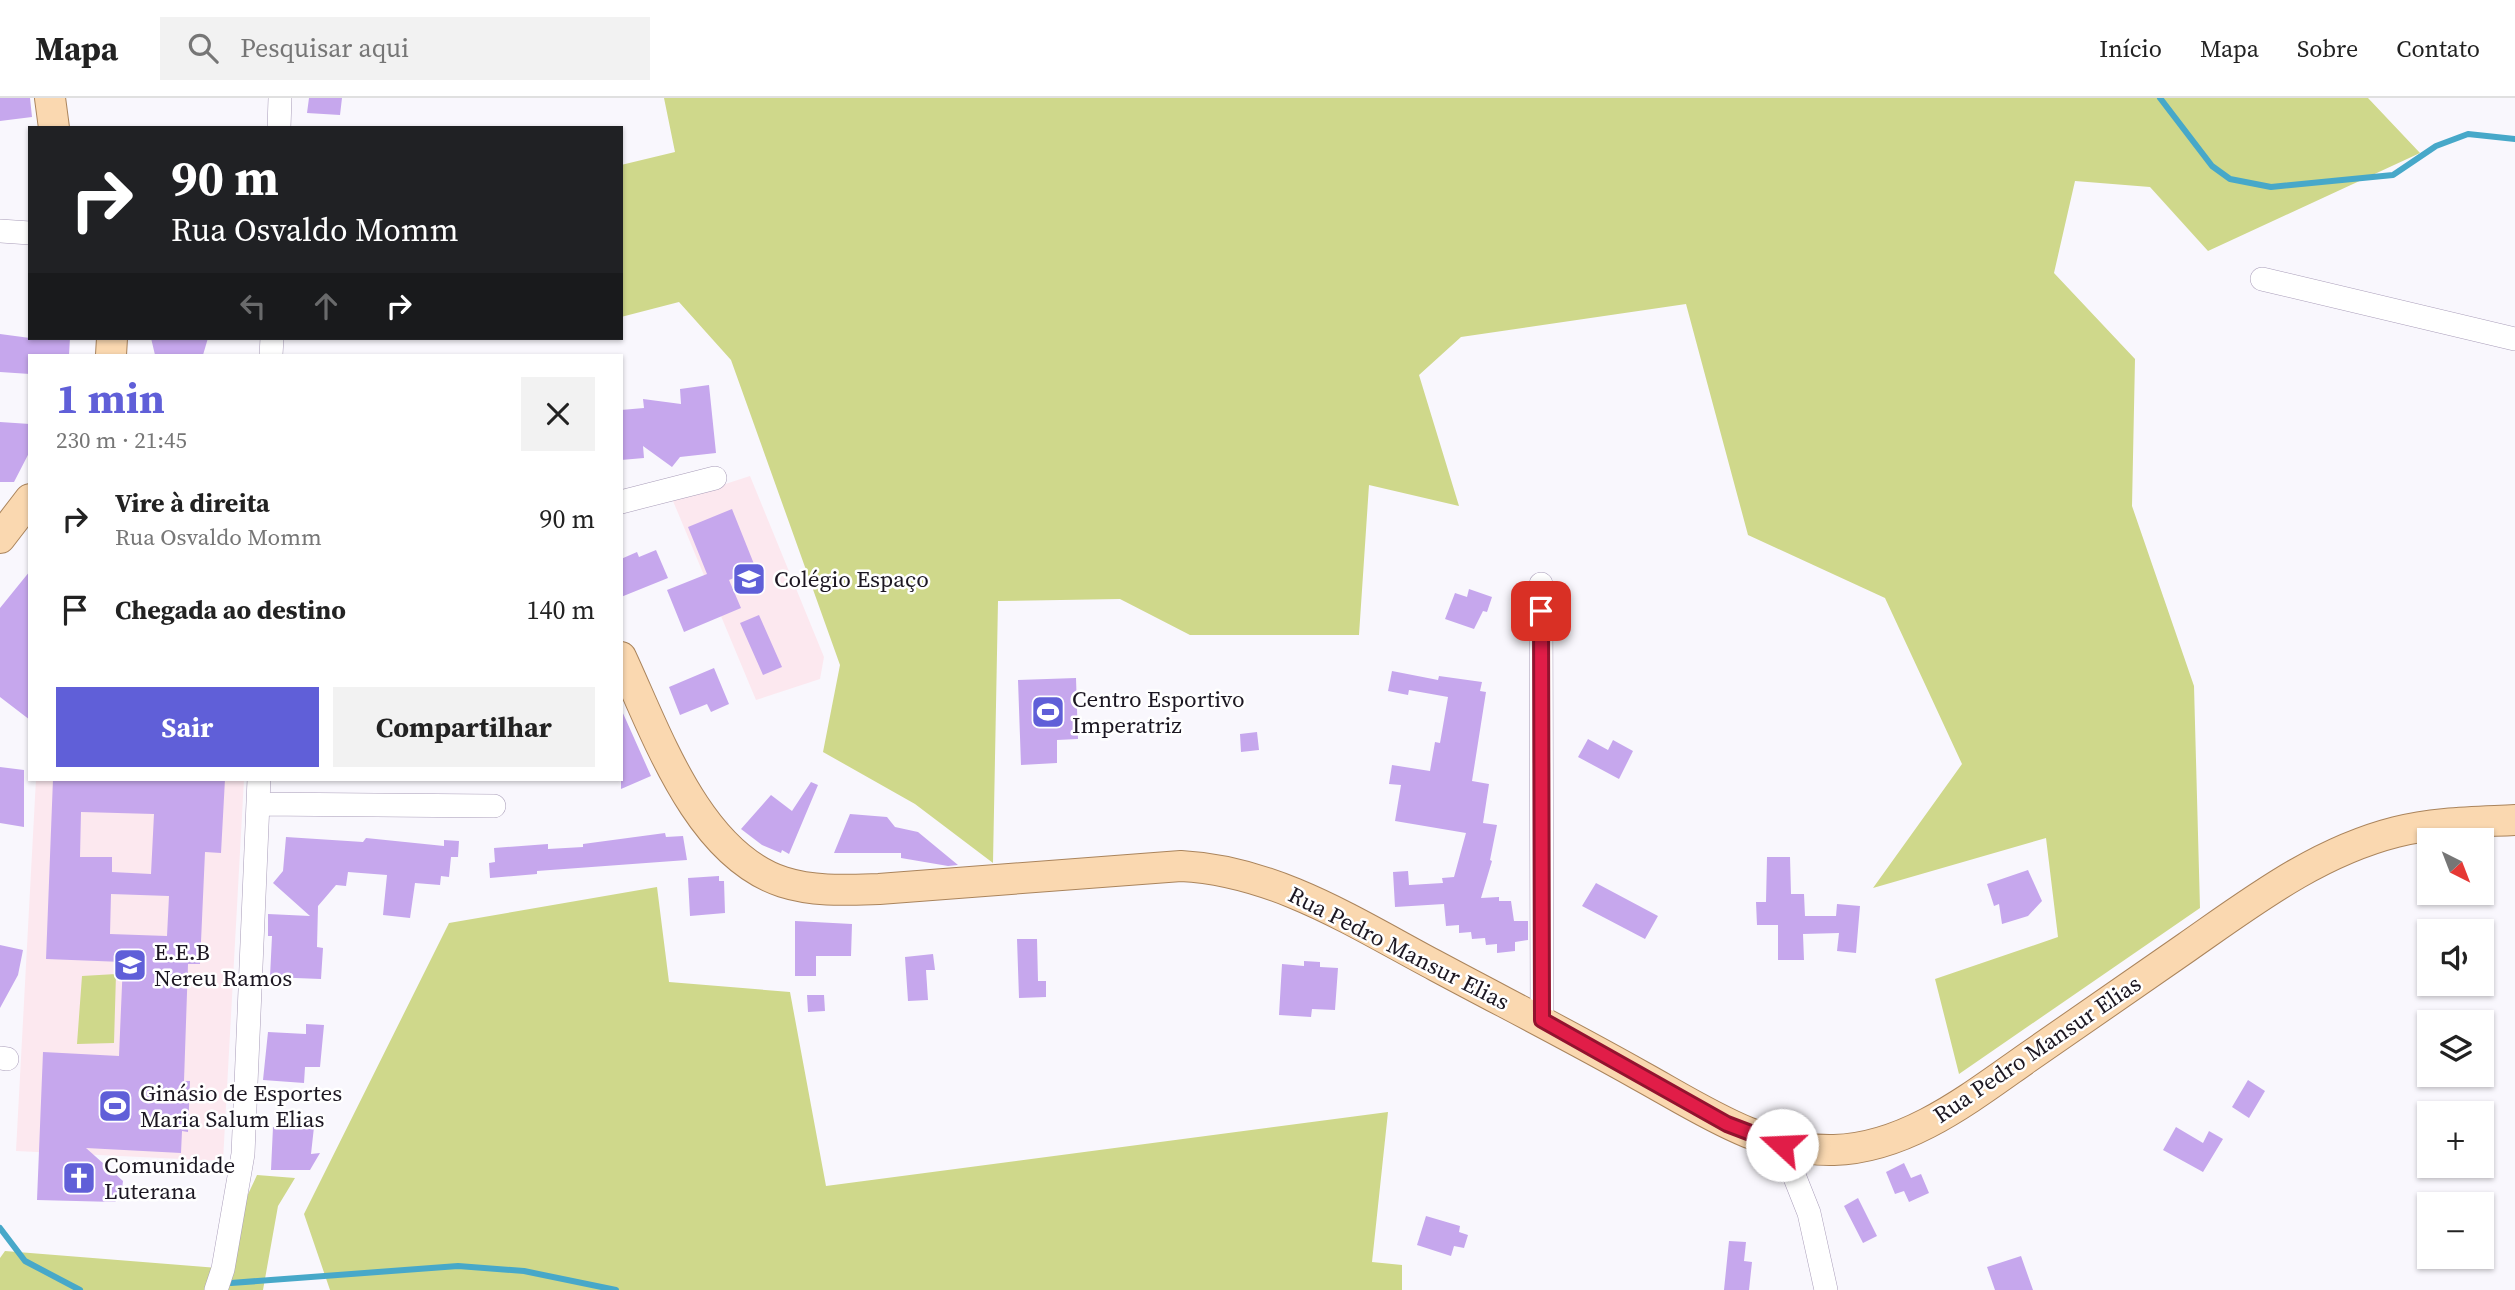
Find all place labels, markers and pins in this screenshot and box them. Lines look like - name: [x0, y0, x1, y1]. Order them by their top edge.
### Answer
- school or university icon: Colégio Espaço: [730, 560, 768, 598]
- place label: Colégio Espaço: [774, 563, 929, 595]
- pin: [1511, 581, 1571, 641]
- place label: Centro Esportivo Imperatriz: [1072, 683, 1245, 741]
- sports icon: Centro Esportivo Imperatriz: [1029, 693, 1067, 731]
- place label: E.E.B Nereu Ramos: [154, 936, 292, 994]
- school or university icon: E.E.B Nereu Ramos: [111, 946, 149, 984]
- place label: Ginásio de Esportes Maria Salum Elias: [140, 1077, 342, 1135]
- sports icon: Ginásio de Esportes Maria Salum Elias: [96, 1087, 134, 1125]
- place label: Comunidade Luterana: [104, 1149, 235, 1207]
- church icon: Comunidade Luterana: [60, 1159, 98, 1197]

